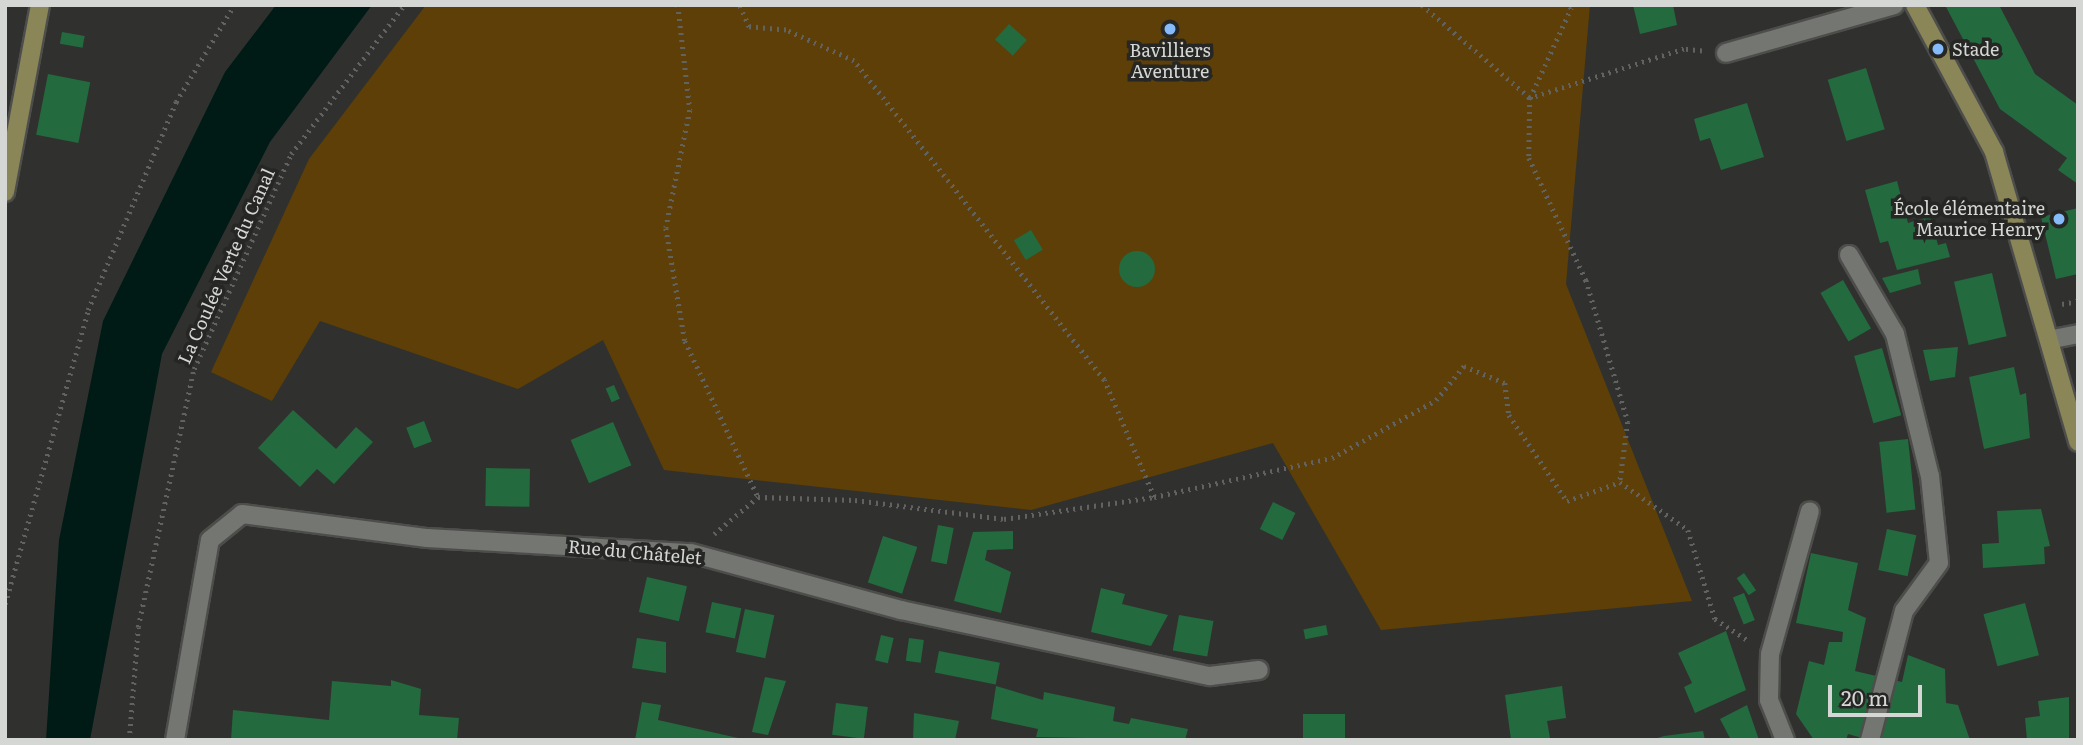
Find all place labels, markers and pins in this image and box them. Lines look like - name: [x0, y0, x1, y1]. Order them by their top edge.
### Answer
- marker: Bavilliers Aventure: [1162, 21, 1178, 37]
- place label: Stade: [1952, 38, 1999, 60]
- place label: Bavilliers Aventure: [1129, 40, 1211, 82]
- marker: Stade: [1930, 41, 1946, 57]
- place label: École élémentaire Maurice Henry: [1893, 198, 2045, 241]
- marker: École élémentaire Maurice Henry: [2051, 211, 2067, 227]

